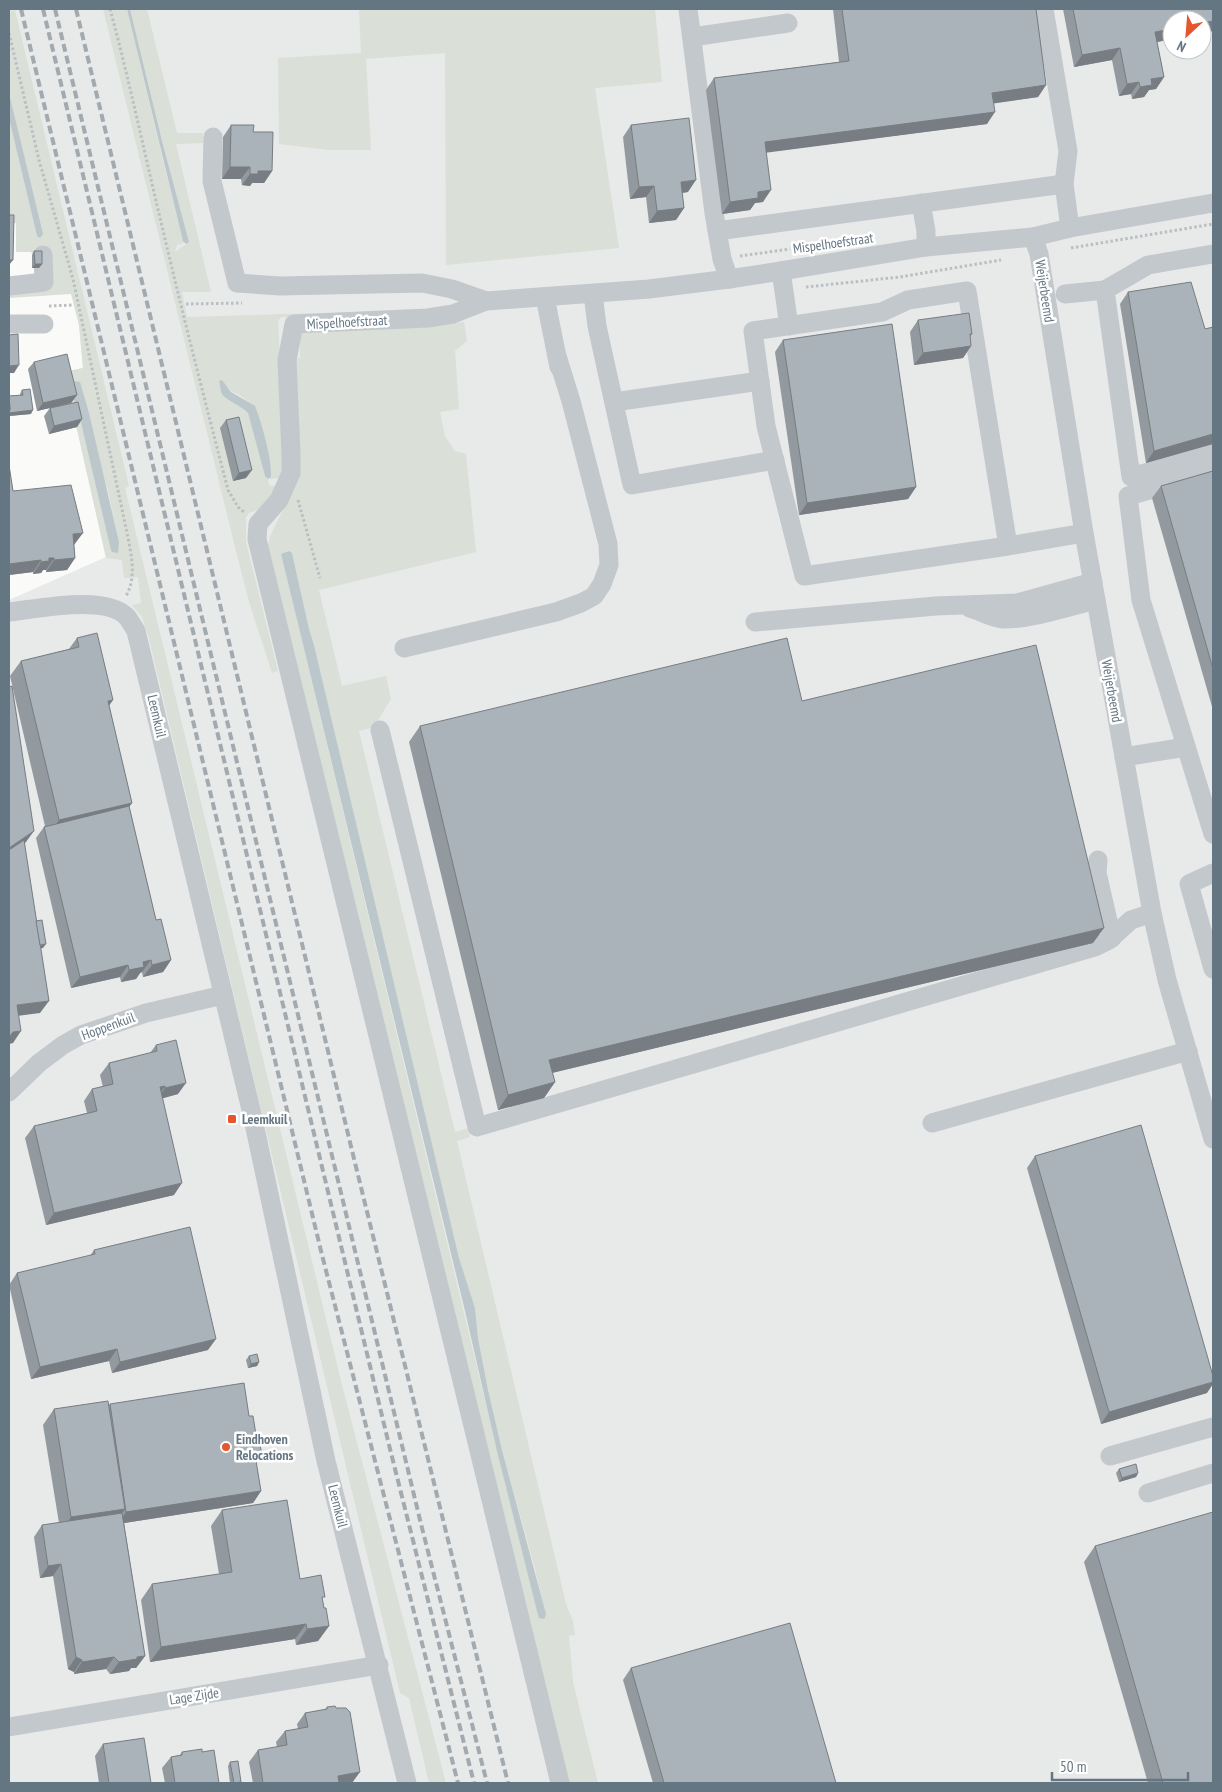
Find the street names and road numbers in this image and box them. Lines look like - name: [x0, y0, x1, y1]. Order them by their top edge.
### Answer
- street label: Mispelhoefstraat: [792, 228, 874, 258]
- street label: Weijerbeemd: [1031, 258, 1059, 324]
- street label: Mispelhoefstraat: [306, 311, 388, 333]
- street label: Weijerbeemd: [1098, 658, 1126, 724]
- street label: Leemkuil: [143, 693, 171, 740]
- street label: Hoppenkuil: [79, 1008, 138, 1044]
- street label: Leemkuil: [324, 1483, 352, 1530]
- street label: Lage Zijde: [168, 1683, 220, 1709]

